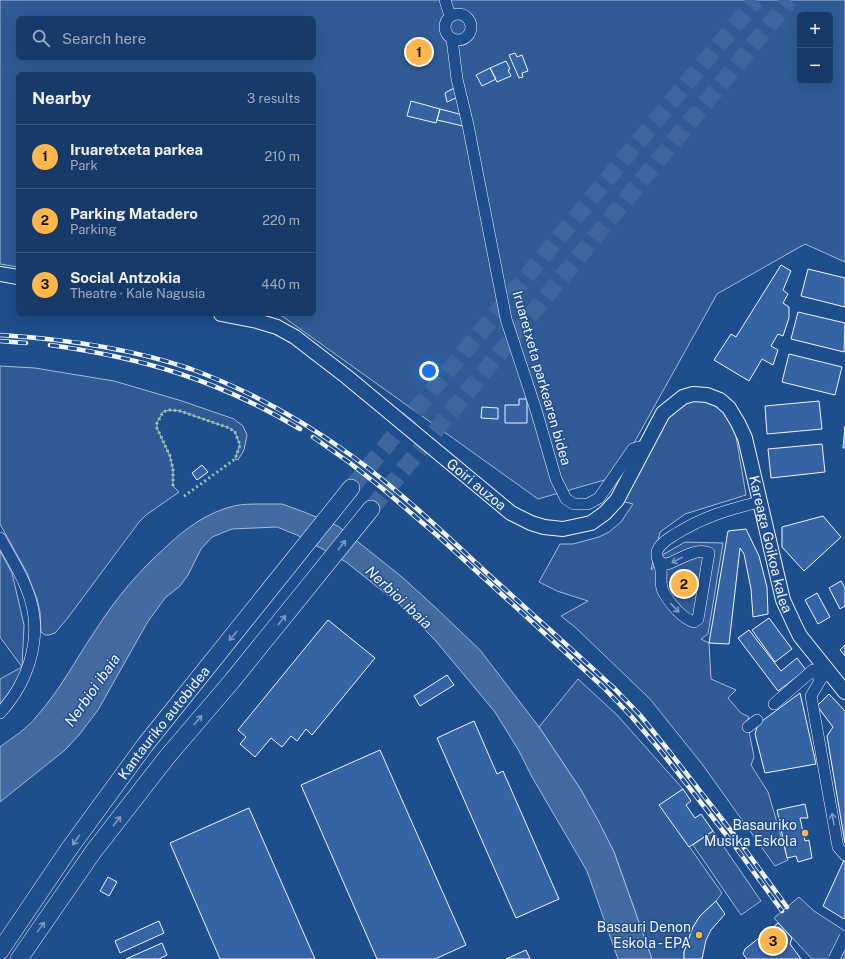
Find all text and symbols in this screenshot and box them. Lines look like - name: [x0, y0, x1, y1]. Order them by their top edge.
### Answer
- map controls: [797, 12, 833, 84]
- button: +: [797, 12, 833, 48]
- search box: [16, 16, 316, 60]
- icon: search: [30, 27, 52, 49]
- text: Search here: [62, 30, 146, 47]
- pin: 1: [406, 37, 432, 67]
- button: −: [797, 48, 833, 84]
- text: Nearby: [32, 88, 91, 108]
- text: 3 results: [247, 91, 300, 106]
- text: Iruaretxeta parkea: [70, 141, 203, 158]
- text: 1: [42, 149, 48, 164]
- text: 210 m: [265, 149, 300, 164]
- text: Park: [70, 158, 98, 173]
- text: Parking Matadero: [70, 205, 198, 222]
- text: 2: [41, 213, 49, 228]
- text: 220 m: [262, 213, 300, 228]
- text: Parking: [70, 222, 117, 237]
- text: Social Antzokia: [70, 269, 181, 286]
- text: 3: [41, 277, 49, 292]
- text: 440 m: [261, 277, 300, 292]
- text: Theatre · Kale Nagusia: [70, 286, 205, 301]
- street label: Iruaretxeta parkearen bidea: [509, 289, 575, 467]
- your location: [419, 361, 439, 381]
- street label: Goiri auzoa: [444, 455, 509, 514]
- street label: Kareaga Goikoa kalea: [746, 474, 796, 615]
- one-way arrow: [338, 540, 346, 551]
- one-way arrow: [672, 557, 684, 564]
- water label: Nerbioi ibaia: [362, 562, 436, 632]
- pin: 2: [671, 569, 697, 599]
- one-way arrow: [671, 602, 680, 613]
- one-way arrow: [277, 615, 286, 625]
- one-way arrow: [228, 631, 237, 641]
- water label: Nerbioi ibaia: [61, 651, 123, 729]
- street label: Kantauriko autobidea: [115, 663, 213, 782]
- one-way arrow: [194, 715, 203, 725]
- one-way arrow: [829, 813, 837, 826]
- one-way arrow: [113, 816, 122, 827]
- place label: Basauriko Musika Eskola: [704, 817, 797, 849]
- marker: Basauriko Musika Eskola: [800, 828, 810, 838]
- one-way arrow: [72, 834, 80, 845]
- place label: Basauri Denon Eskola - EPA: [597, 919, 691, 951]
- one-way arrow: [37, 921, 45, 932]
- pin: 3: [760, 926, 786, 956]
- marker: Basauri Denon Eskola - EPA: [694, 930, 704, 940]

